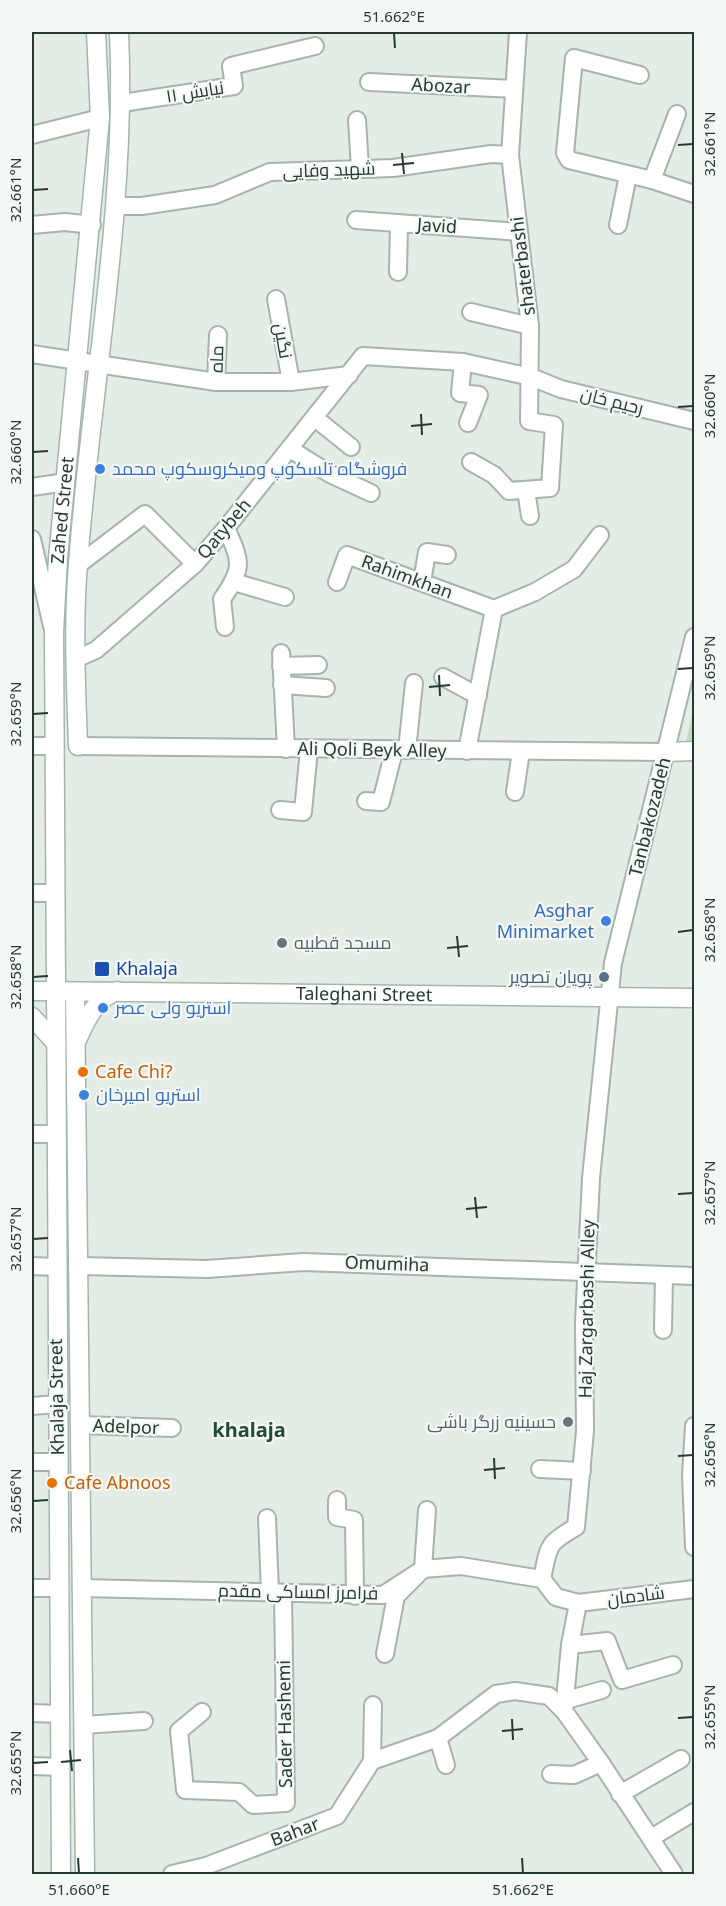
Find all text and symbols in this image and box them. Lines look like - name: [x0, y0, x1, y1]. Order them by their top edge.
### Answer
- text: 51.662°E: [363, 6, 425, 26]
- street label: Abozar: [411, 71, 472, 99]
- street label: نیایش ۱۱: [164, 75, 226, 107]
- text: 32.661°N: [699, 112, 719, 176]
- street label: شهید وفایی: [282, 155, 376, 183]
- text: 32.661°N: [5, 158, 25, 222]
- street label: Javid: [414, 212, 458, 238]
- street label: shaterbashi: [504, 215, 540, 317]
- street label: نگین: [269, 321, 299, 360]
- street label: ماه: [204, 345, 228, 373]
- text: 32.660°N: [699, 374, 719, 438]
- street label: رحیم خان: [578, 381, 646, 420]
- text: 32.660°N: [5, 420, 25, 484]
- street label: Zahed Street: [45, 455, 79, 565]
- place label: فروشگاه تلسکوپ ومیکروسکوپ محمد: [112, 456, 407, 481]
- marker: فروشگاه تلسکوپ ومیکروسکوپ محمد: [93, 462, 107, 476]
- street label: Qatybeh: [191, 493, 256, 564]
- street label: Rahimkhan: [358, 548, 456, 604]
- text: 32.659°N: [699, 636, 719, 700]
- text: 32.659°N: [5, 682, 25, 746]
- street label: Ali Qoli Beyk Alley: [297, 736, 448, 762]
- street label: Tanbakozadeh: [623, 755, 675, 879]
- place label: Asghar Minimarket: [497, 898, 595, 943]
- text: 32.658°N: [699, 898, 719, 962]
- marker: Asghar Minimarket: [599, 914, 613, 928]
- place label: مسجد قطبیه: [294, 930, 392, 954]
- marker: مسجد قطبیه: [275, 936, 289, 950]
- text: 32.658°N: [5, 945, 25, 1009]
- place label: Khalaja: [116, 956, 178, 980]
- marker: Khalaja: [93, 960, 111, 978]
- place label: پویان تصویر: [508, 964, 592, 989]
- marker: پویان تصویر: [597, 970, 611, 984]
- street label: Taleghani Street: [296, 981, 433, 1006]
- place label: استریو ولی عصر: [114, 995, 231, 1019]
- marker: استریو ولی عصر: [96, 1001, 110, 1015]
- place label: Cafe Chi?: [95, 1059, 173, 1083]
- marker: Cafe Chi?: [76, 1065, 90, 1079]
- place label: استریو امیرخان: [96, 1082, 201, 1106]
- marker: استریو امیرخان: [77, 1088, 91, 1102]
- text: 32.657°N: [699, 1161, 719, 1225]
- text: 32.657°N: [5, 1207, 25, 1271]
- street label: Haj Zargarbashi Alley: [572, 1218, 600, 1399]
- street label: Omumiha: [344, 1250, 430, 1276]
- street label: Khalaja Street: [43, 1338, 69, 1456]
- place label: حسینیه زرگر باشی: [427, 1409, 556, 1433]
- street label: Adelpor: [92, 1413, 160, 1439]
- marker: حسینیه زرگر باشی: [561, 1415, 575, 1429]
- district label: khalaja: [212, 1416, 286, 1443]
- text: 32.656°N: [699, 1423, 719, 1487]
- text: 32.656°N: [5, 1469, 25, 1533]
- place label: Cafe Abnoos: [64, 1470, 171, 1494]
- marker: Cafe Abnoos: [45, 1476, 59, 1490]
- street label: فرامرز امساکی مقدم: [218, 1578, 378, 1605]
- street label: شادمان: [606, 1580, 666, 1610]
- street label: Sader Hashemi: [271, 1660, 297, 1788]
- text: 32.655°N: [699, 1685, 719, 1749]
- text: 32.655°N: [5, 1731, 25, 1795]
- street label: Bahar: [267, 1811, 323, 1851]
- text: 51.660°E: [48, 1879, 110, 1899]
- text: 51.662°E: [492, 1879, 554, 1899]

